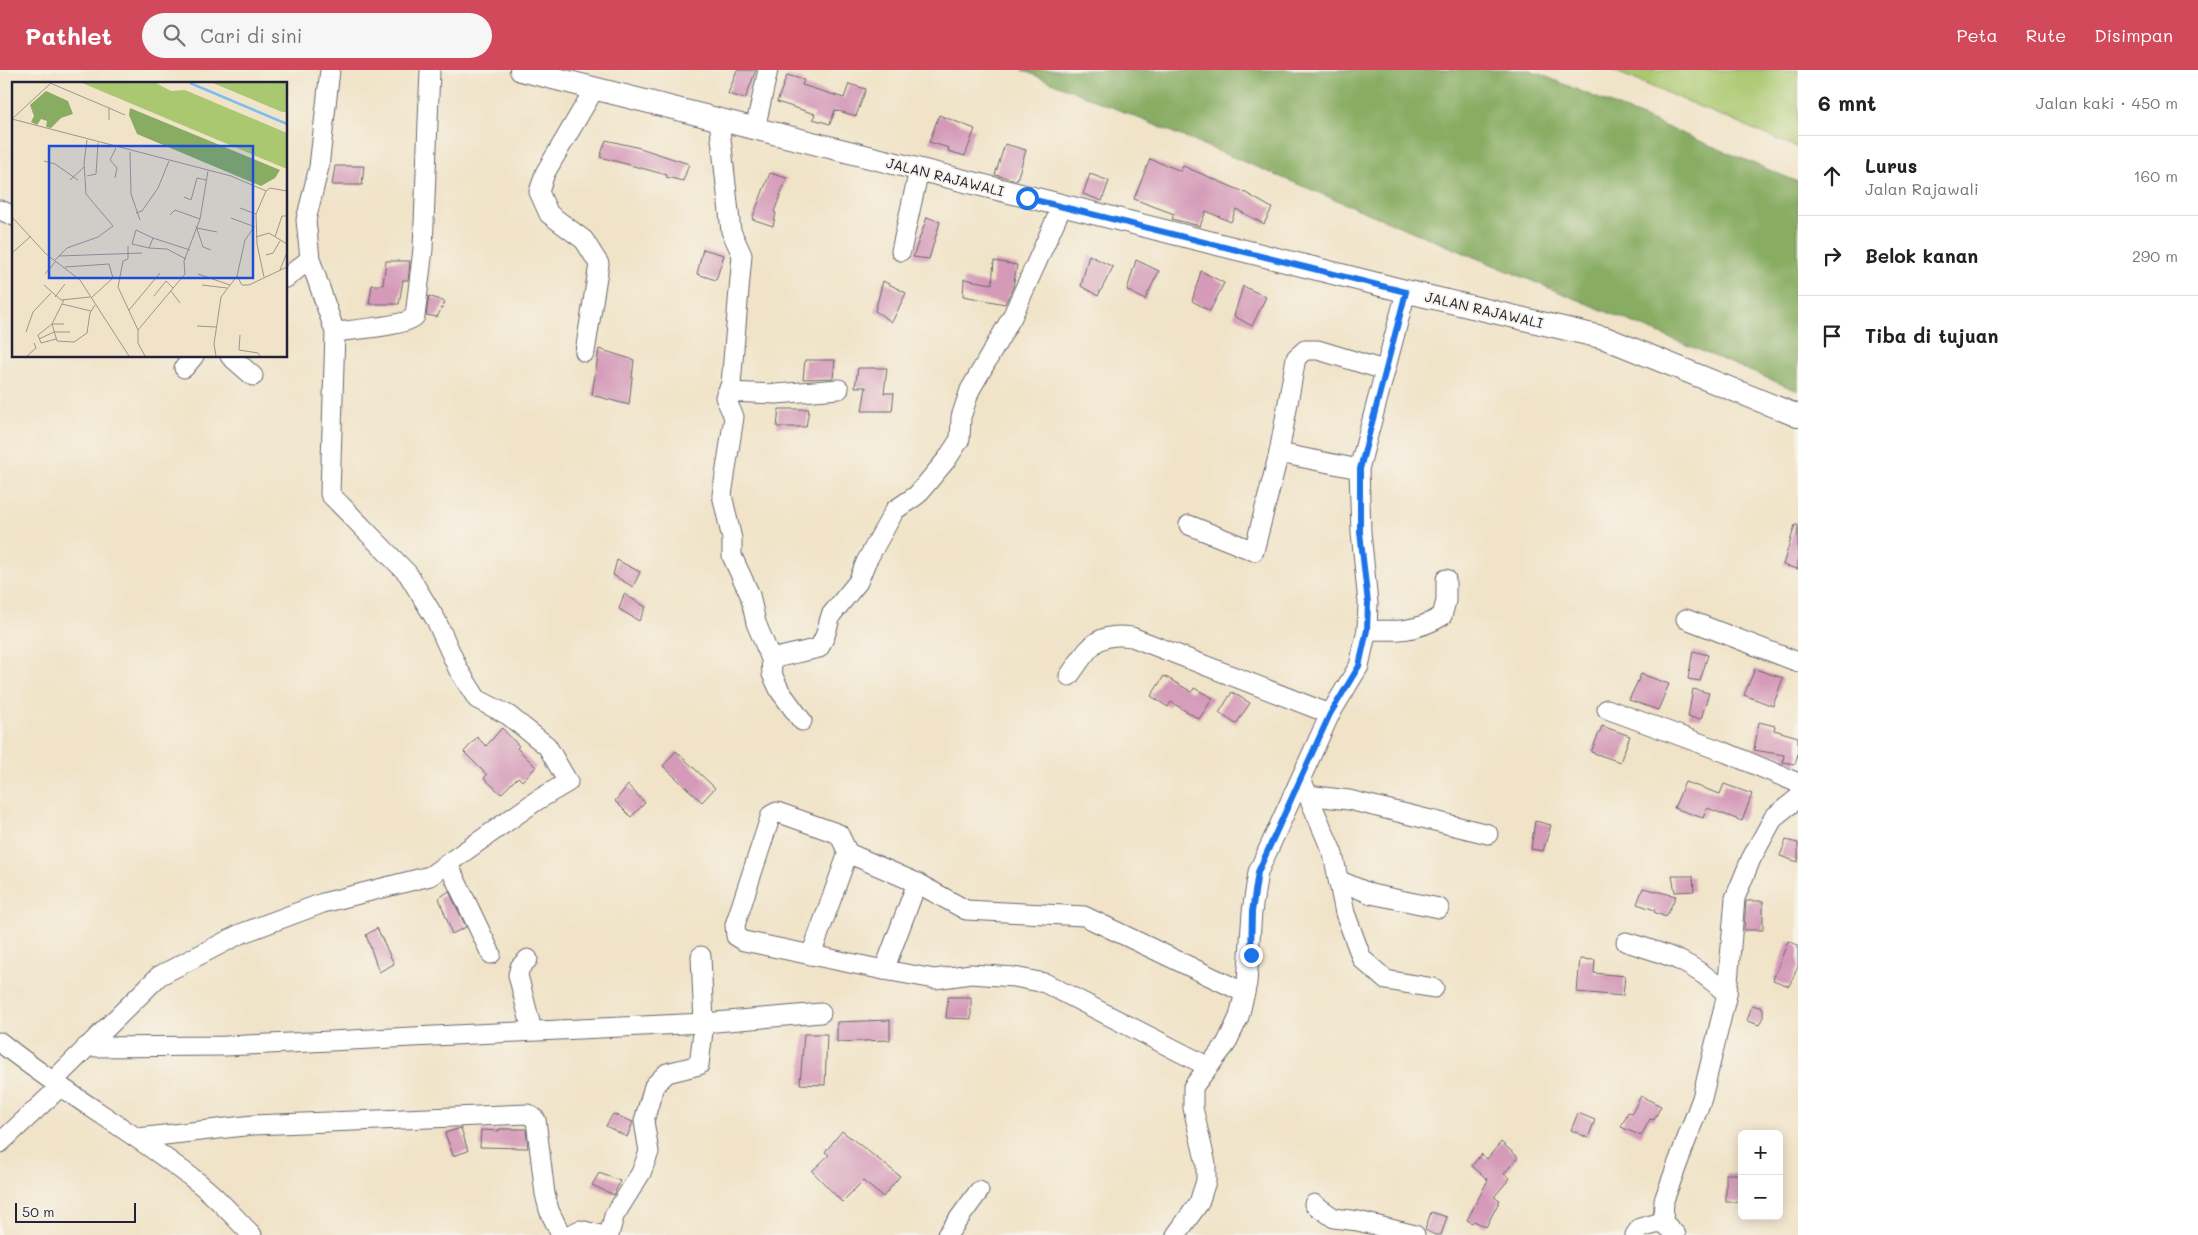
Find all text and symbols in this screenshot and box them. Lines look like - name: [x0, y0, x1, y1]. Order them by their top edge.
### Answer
- search box: [142, 13, 492, 58]
- text: Pathlet: [25, 20, 112, 51]
- icon: search: [160, 21, 188, 49]
- text: Cari di sini: [200, 23, 302, 48]
- text: Peta: [1956, 23, 1998, 47]
- text: Rute: [2026, 23, 2066, 47]
- text: Disimpan: [2094, 23, 2173, 47]
- inset map: [12, 82, 288, 358]
- text: 6 mnt: [1818, 89, 1876, 116]
- text: Jalan kaki · 450 m: [2036, 92, 2178, 113]
- street label: JALAN RAJAWALI: [884, 153, 1006, 200]
- text: Lurus: [1865, 153, 1917, 178]
- icon: ahead: [1818, 162, 1846, 190]
- text: 160 m: [2133, 165, 2178, 186]
- text: Jalan Rajawali: [1865, 178, 1979, 199]
- route start: [1016, 187, 1039, 210]
- icon: right: [1818, 242, 1846, 270]
- text: Belok kanan: [1865, 243, 1978, 268]
- text: 290 m: [2132, 245, 2178, 266]
- street label: JALAN RAJAWALI: [1423, 287, 1545, 332]
- icon: arrive: [1818, 322, 1846, 350]
- text: Tiba di tujuan: [1865, 323, 1998, 348]
- route end: [1240, 944, 1263, 967]
- map controls: [1738, 1130, 1783, 1220]
- button: +: [1738, 1130, 1783, 1175]
- button: −: [1738, 1175, 1783, 1220]
- scale bar: [15, 1200, 136, 1223]
- text: 50 m: [22, 1202, 54, 1221]

